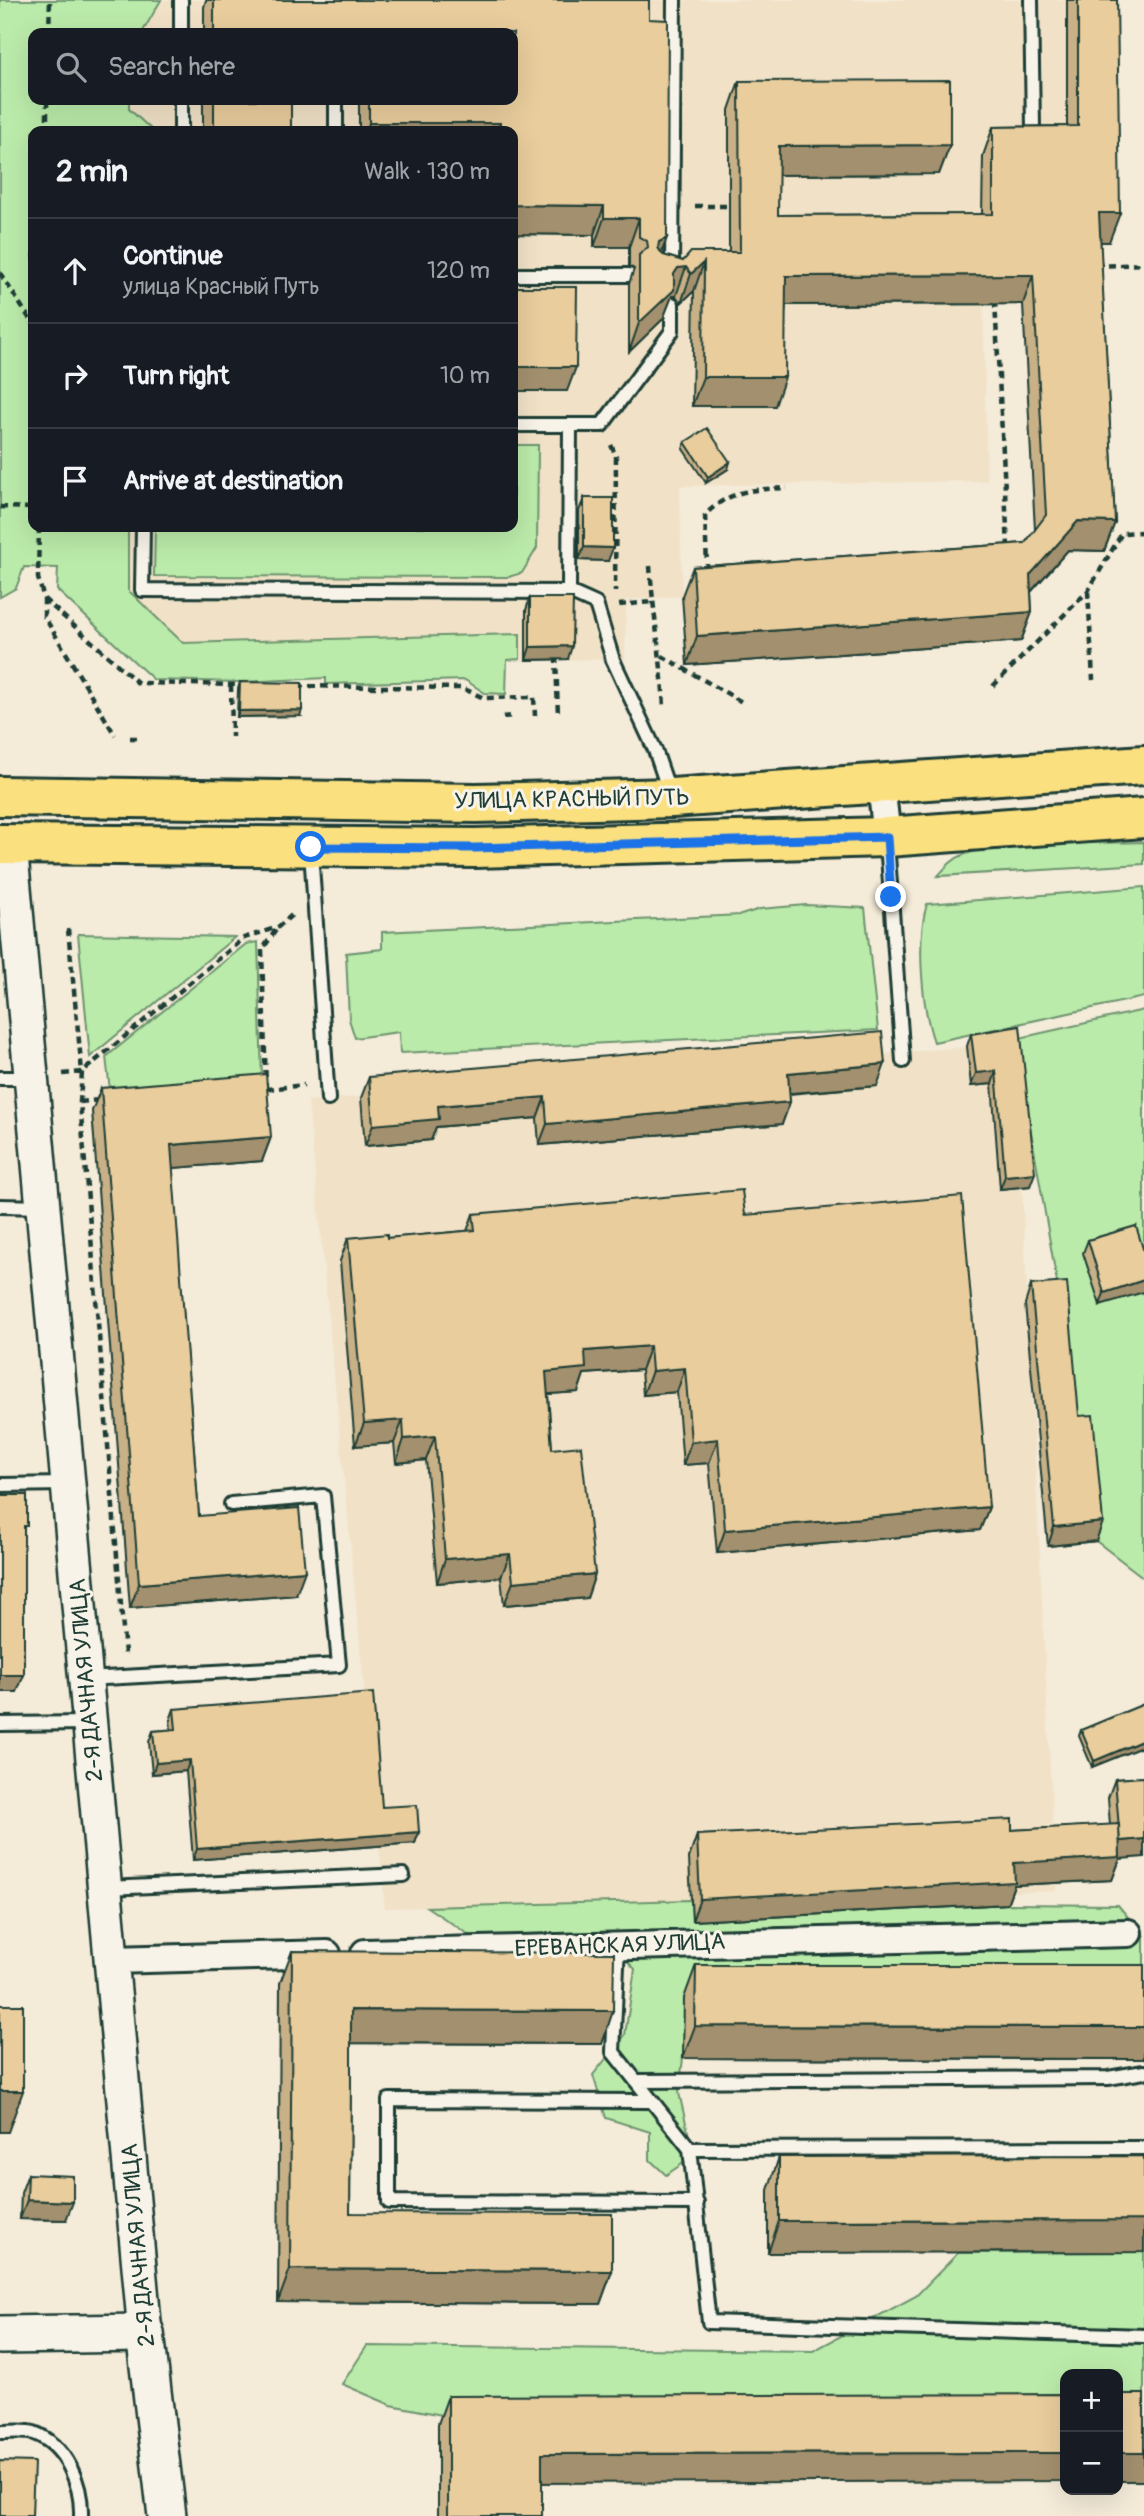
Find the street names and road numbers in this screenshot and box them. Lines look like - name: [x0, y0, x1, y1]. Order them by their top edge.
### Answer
- street label: УЛИЦА КРАСНЫЙ ПУТЬ: [454, 782, 690, 816]
- street label: 2-Я ДАЧНАЯ УЛИЦА: [63, 1577, 109, 1783]
- street label: ЕРЕВАНСКАЯ УЛИЦА: [514, 1927, 726, 1963]
- street label: 2-Я ДАЧНАЯ УЛИЦА: [115, 2142, 161, 2348]

